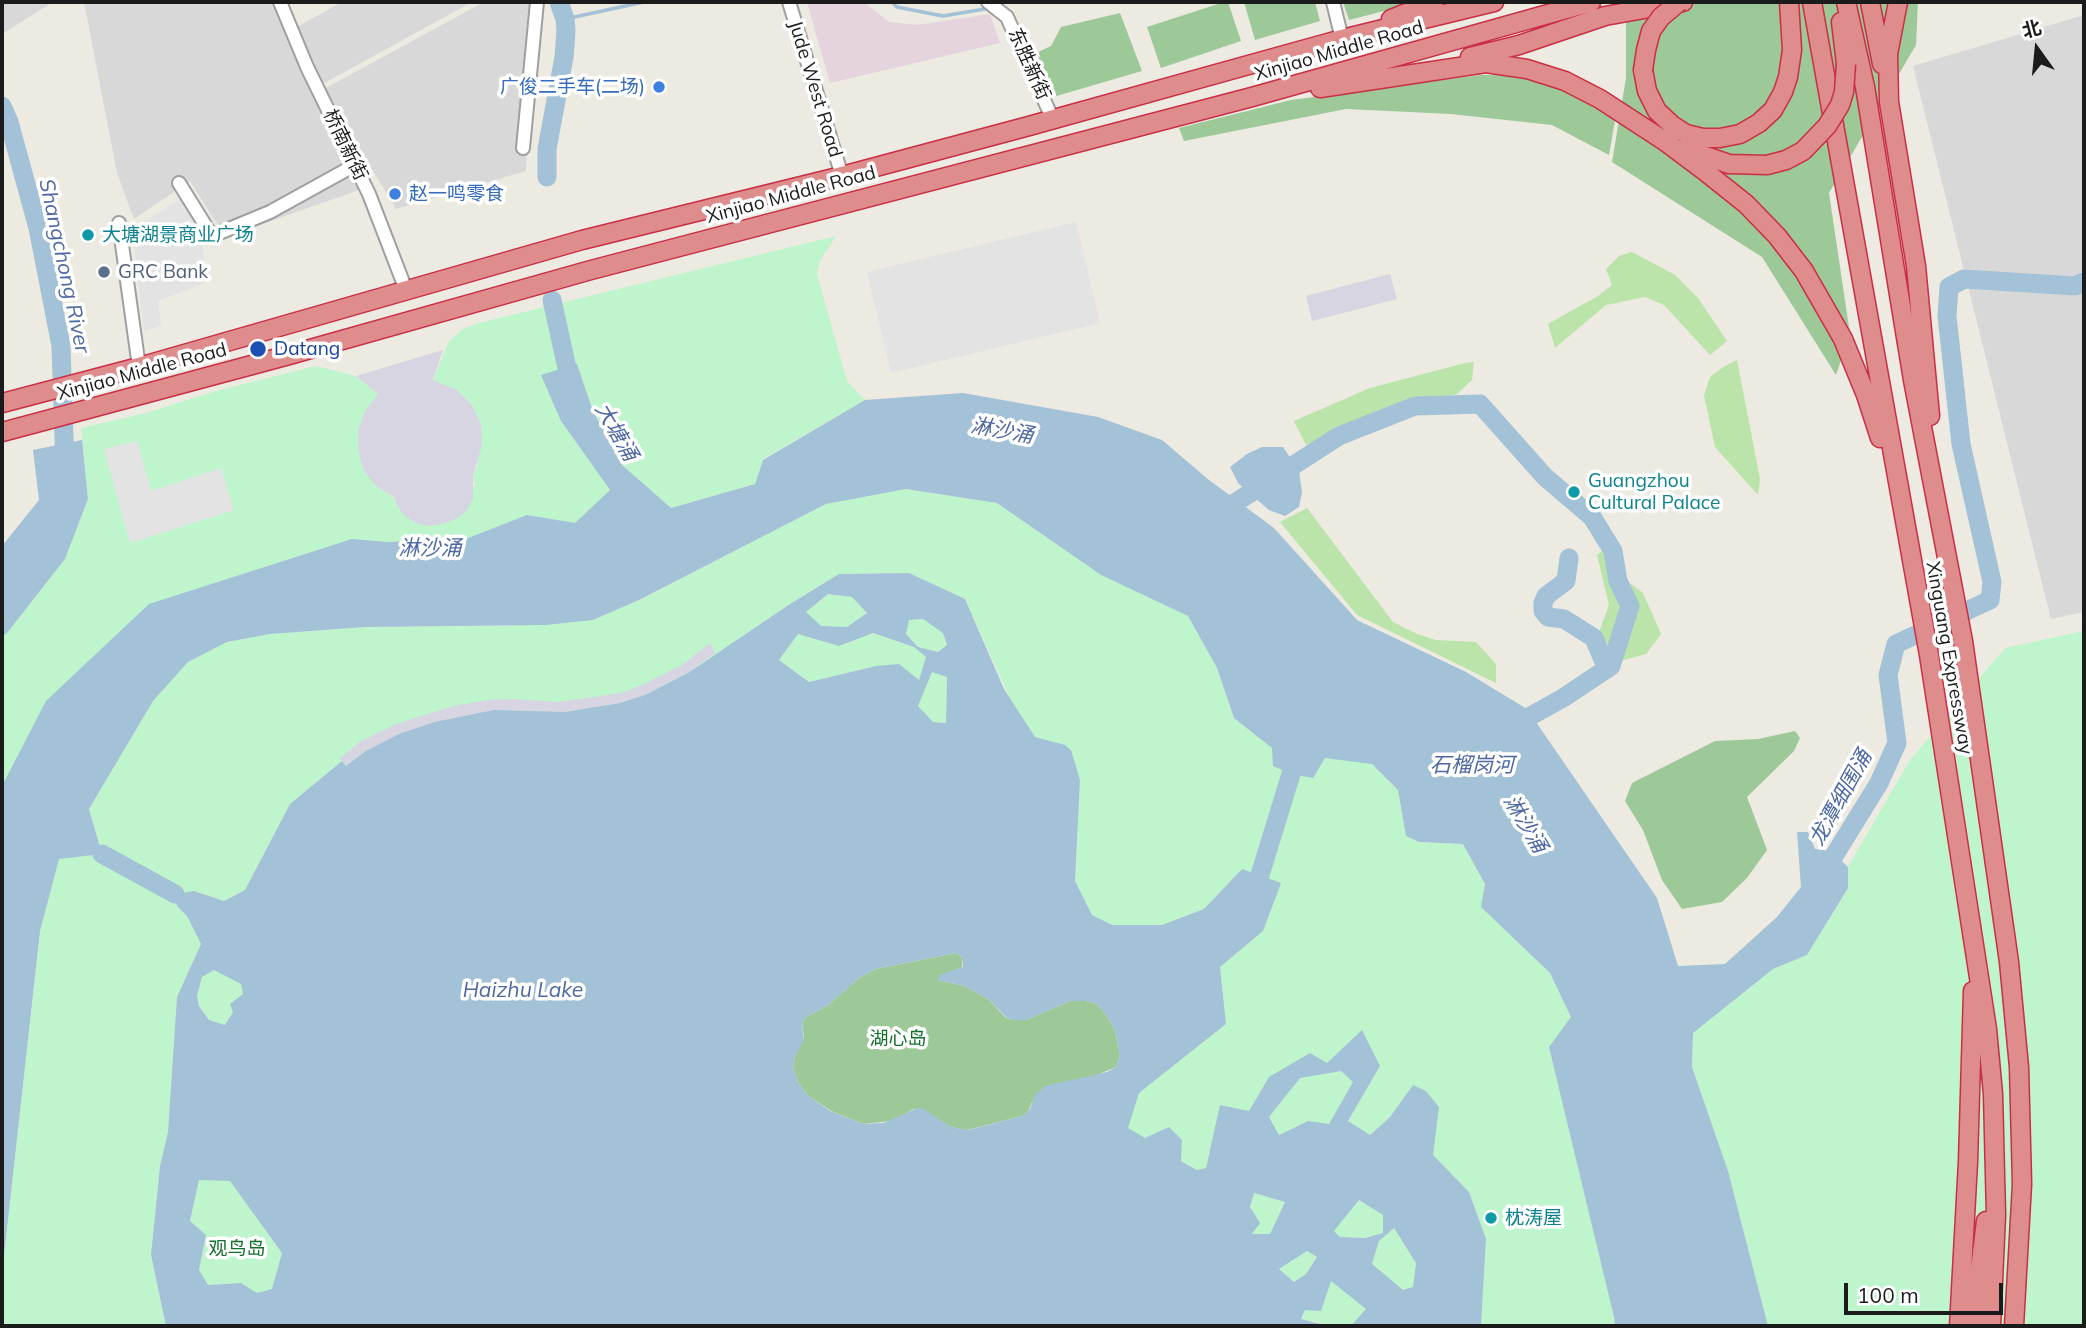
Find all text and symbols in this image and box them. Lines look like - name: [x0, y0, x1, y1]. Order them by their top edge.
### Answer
- north arrow: [2002, 14, 2072, 84]
- text: 北: [2019, 15, 2044, 43]
- street label: Xinjiao Middle Road: [1252, 16, 1426, 86]
- street label: Jude West Road: [783, 18, 847, 160]
- street label: 东胜新街: [1003, 25, 1055, 103]
- place label: 广俊二手车(二场): [500, 76, 645, 98]
- marker: 广俊二手车(二场): [651, 79, 667, 95]
- street label: 桥南新街: [318, 106, 372, 184]
- street label: Xinjiao Middle Road: [704, 161, 878, 229]
- water label: Shangchong River: [33, 176, 95, 356]
- place label: 赵一鸣零食: [409, 183, 504, 205]
- marker: 赵一鸣零食: [387, 186, 403, 202]
- place label: 大塘湖景商业广场: [102, 224, 254, 246]
- marker: 大塘湖景商业广场: [80, 227, 96, 243]
- place label: GRC Bank: [118, 261, 208, 283]
- marker: GRC Bank: [96, 264, 112, 280]
- street label: Xinjiao Middle Road: [55, 338, 229, 406]
- place label: Datang: [274, 338, 340, 360]
- marker: Datang: [248, 339, 268, 359]
- water label: 大塘涌: [589, 398, 643, 466]
- water label: 淋沙涌: [969, 413, 1035, 449]
- place label: Guangzhou Cultural Palace: [1588, 470, 1720, 514]
- marker: Guangzhou Cultural Palace: [1566, 484, 1582, 500]
- water label: 淋沙涌: [399, 536, 461, 562]
- street label: Xinguang Expressway: [1921, 560, 1977, 756]
- water label: 龙潭细围涌: [1805, 746, 1877, 850]
- water label: 石榴岗河: [1430, 753, 1514, 779]
- water label: 淋沙涌: [1498, 791, 1552, 857]
- water label: Haizhu Lake: [463, 978, 583, 1004]
- park label: 湖心岛: [870, 1028, 926, 1050]
- place label: 枕涛屋: [1505, 1207, 1562, 1229]
- marker: 枕涛屋: [1483, 1210, 1499, 1226]
- park label: 观鸟岛: [209, 1238, 265, 1260]
- scale bar: [1848, 1268, 2007, 1312]
- text: 100 m: [1857, 1282, 1919, 1308]

